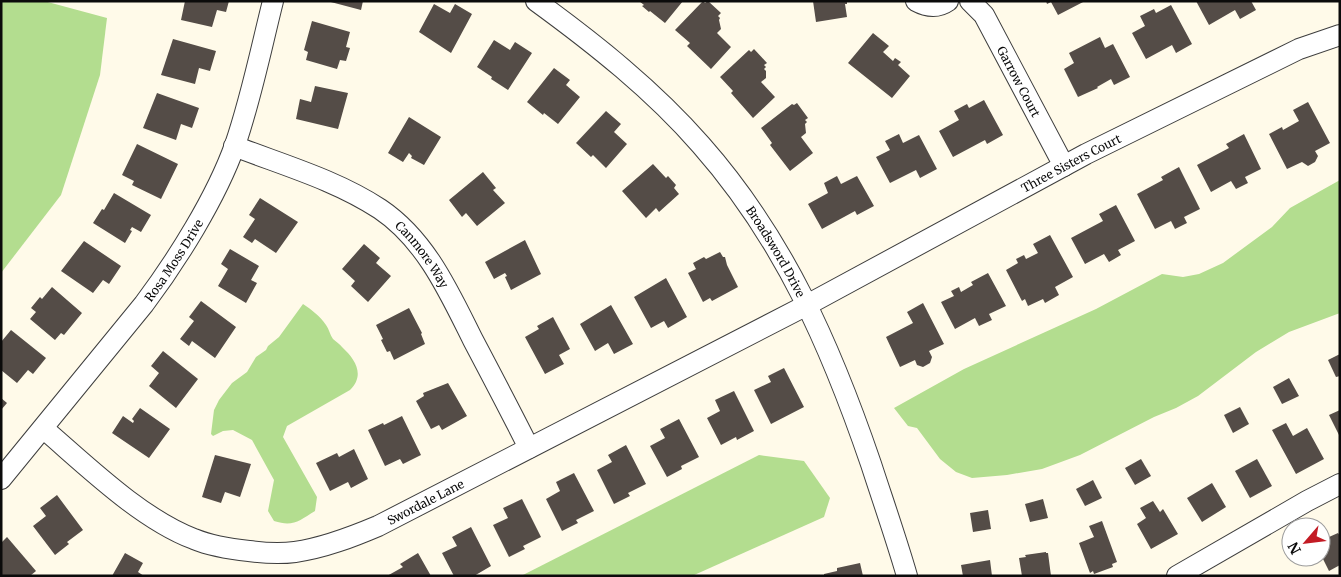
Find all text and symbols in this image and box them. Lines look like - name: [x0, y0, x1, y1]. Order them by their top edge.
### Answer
- street label: Garrow Court: [994, 44, 1044, 120]
- street label: Three Sisters Court: [1018, 130, 1124, 195]
- street label: Broadsword Drive: [743, 203, 809, 299]
- street label: Rosa Moss Drive: [141, 216, 206, 304]
- street label: Canmore Way: [393, 217, 452, 290]
- street label: Swordale Lane: [384, 476, 466, 528]
- north arrow: [1281, 517, 1331, 567]
- text: N: [1284, 539, 1305, 557]

